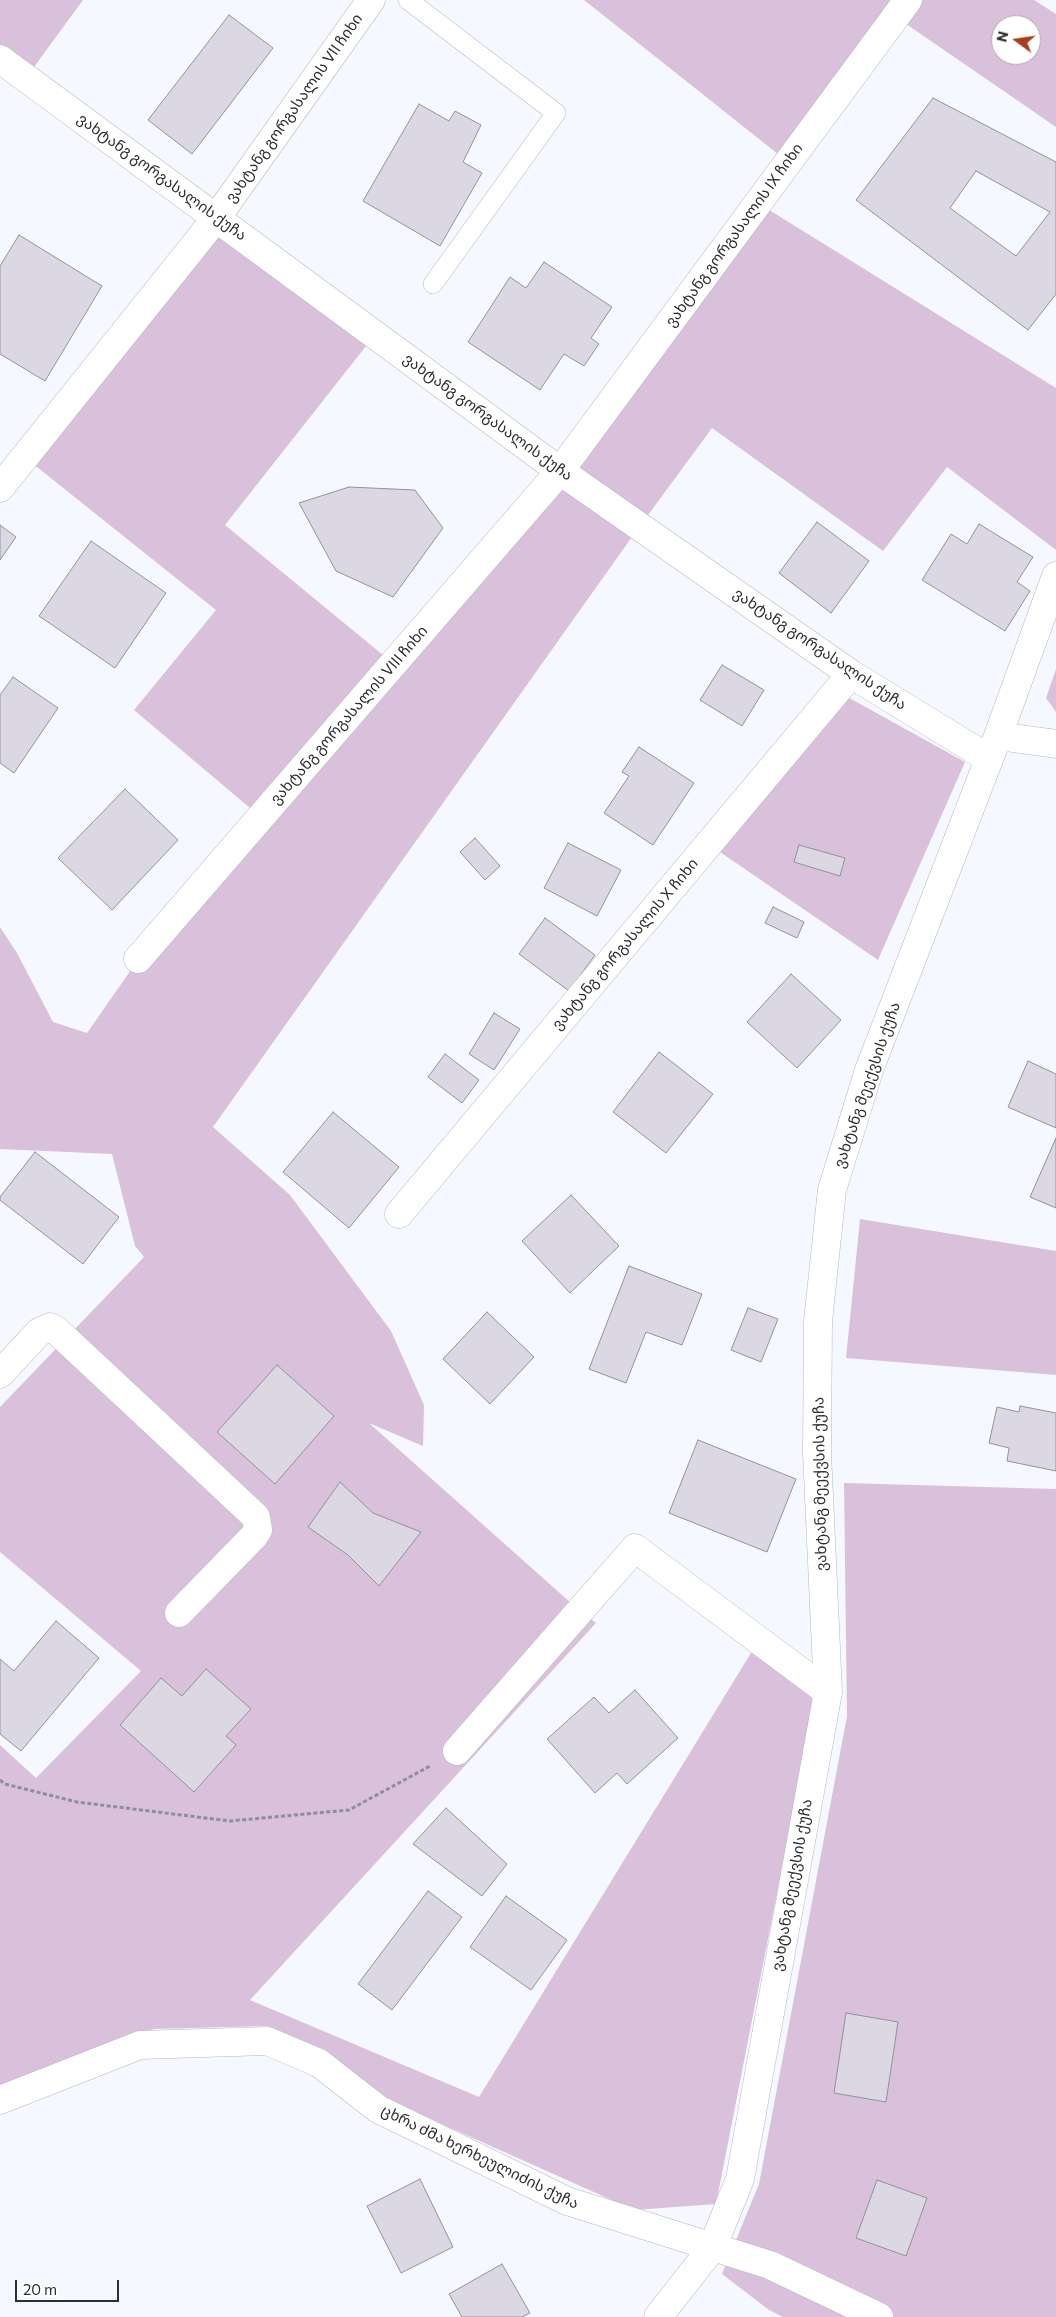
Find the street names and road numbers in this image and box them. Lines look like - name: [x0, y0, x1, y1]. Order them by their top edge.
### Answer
- street label: ვახტანგ გორგასალის VII ჩიხი: [222, 10, 366, 206]
- street label: ვახტანგ გორგასალის ქუჩა: [74, 110, 250, 244]
- street label: ვახტანგ გორგასალის IX ჩიხი: [661, 140, 807, 330]
- street label: ვახტანგ გორგასალის ქუჩა: [400, 350, 576, 484]
- street label: ვახტანგ გორგასალის ქუჩა: [730, 584, 910, 714]
- street label: ვახტანგ გორგასალის VIII ჩიხი: [267, 622, 431, 808]
- street label: ვახტანგ გორგასალის X ჩიხი: [548, 855, 702, 1033]
- street label: ვახტანგ მეექვსის ქუჩა: [830, 1000, 904, 1170]
- street label: ვახტანგ მეექვსის ქუჩა: [809, 1397, 831, 1571]
- street label: ვახტანგ მეექვსის ქუჩა: [768, 1798, 816, 1972]
- street label: ცხრა ძმა ხერხეულიძის ქუჩა: [378, 2101, 582, 2213]

